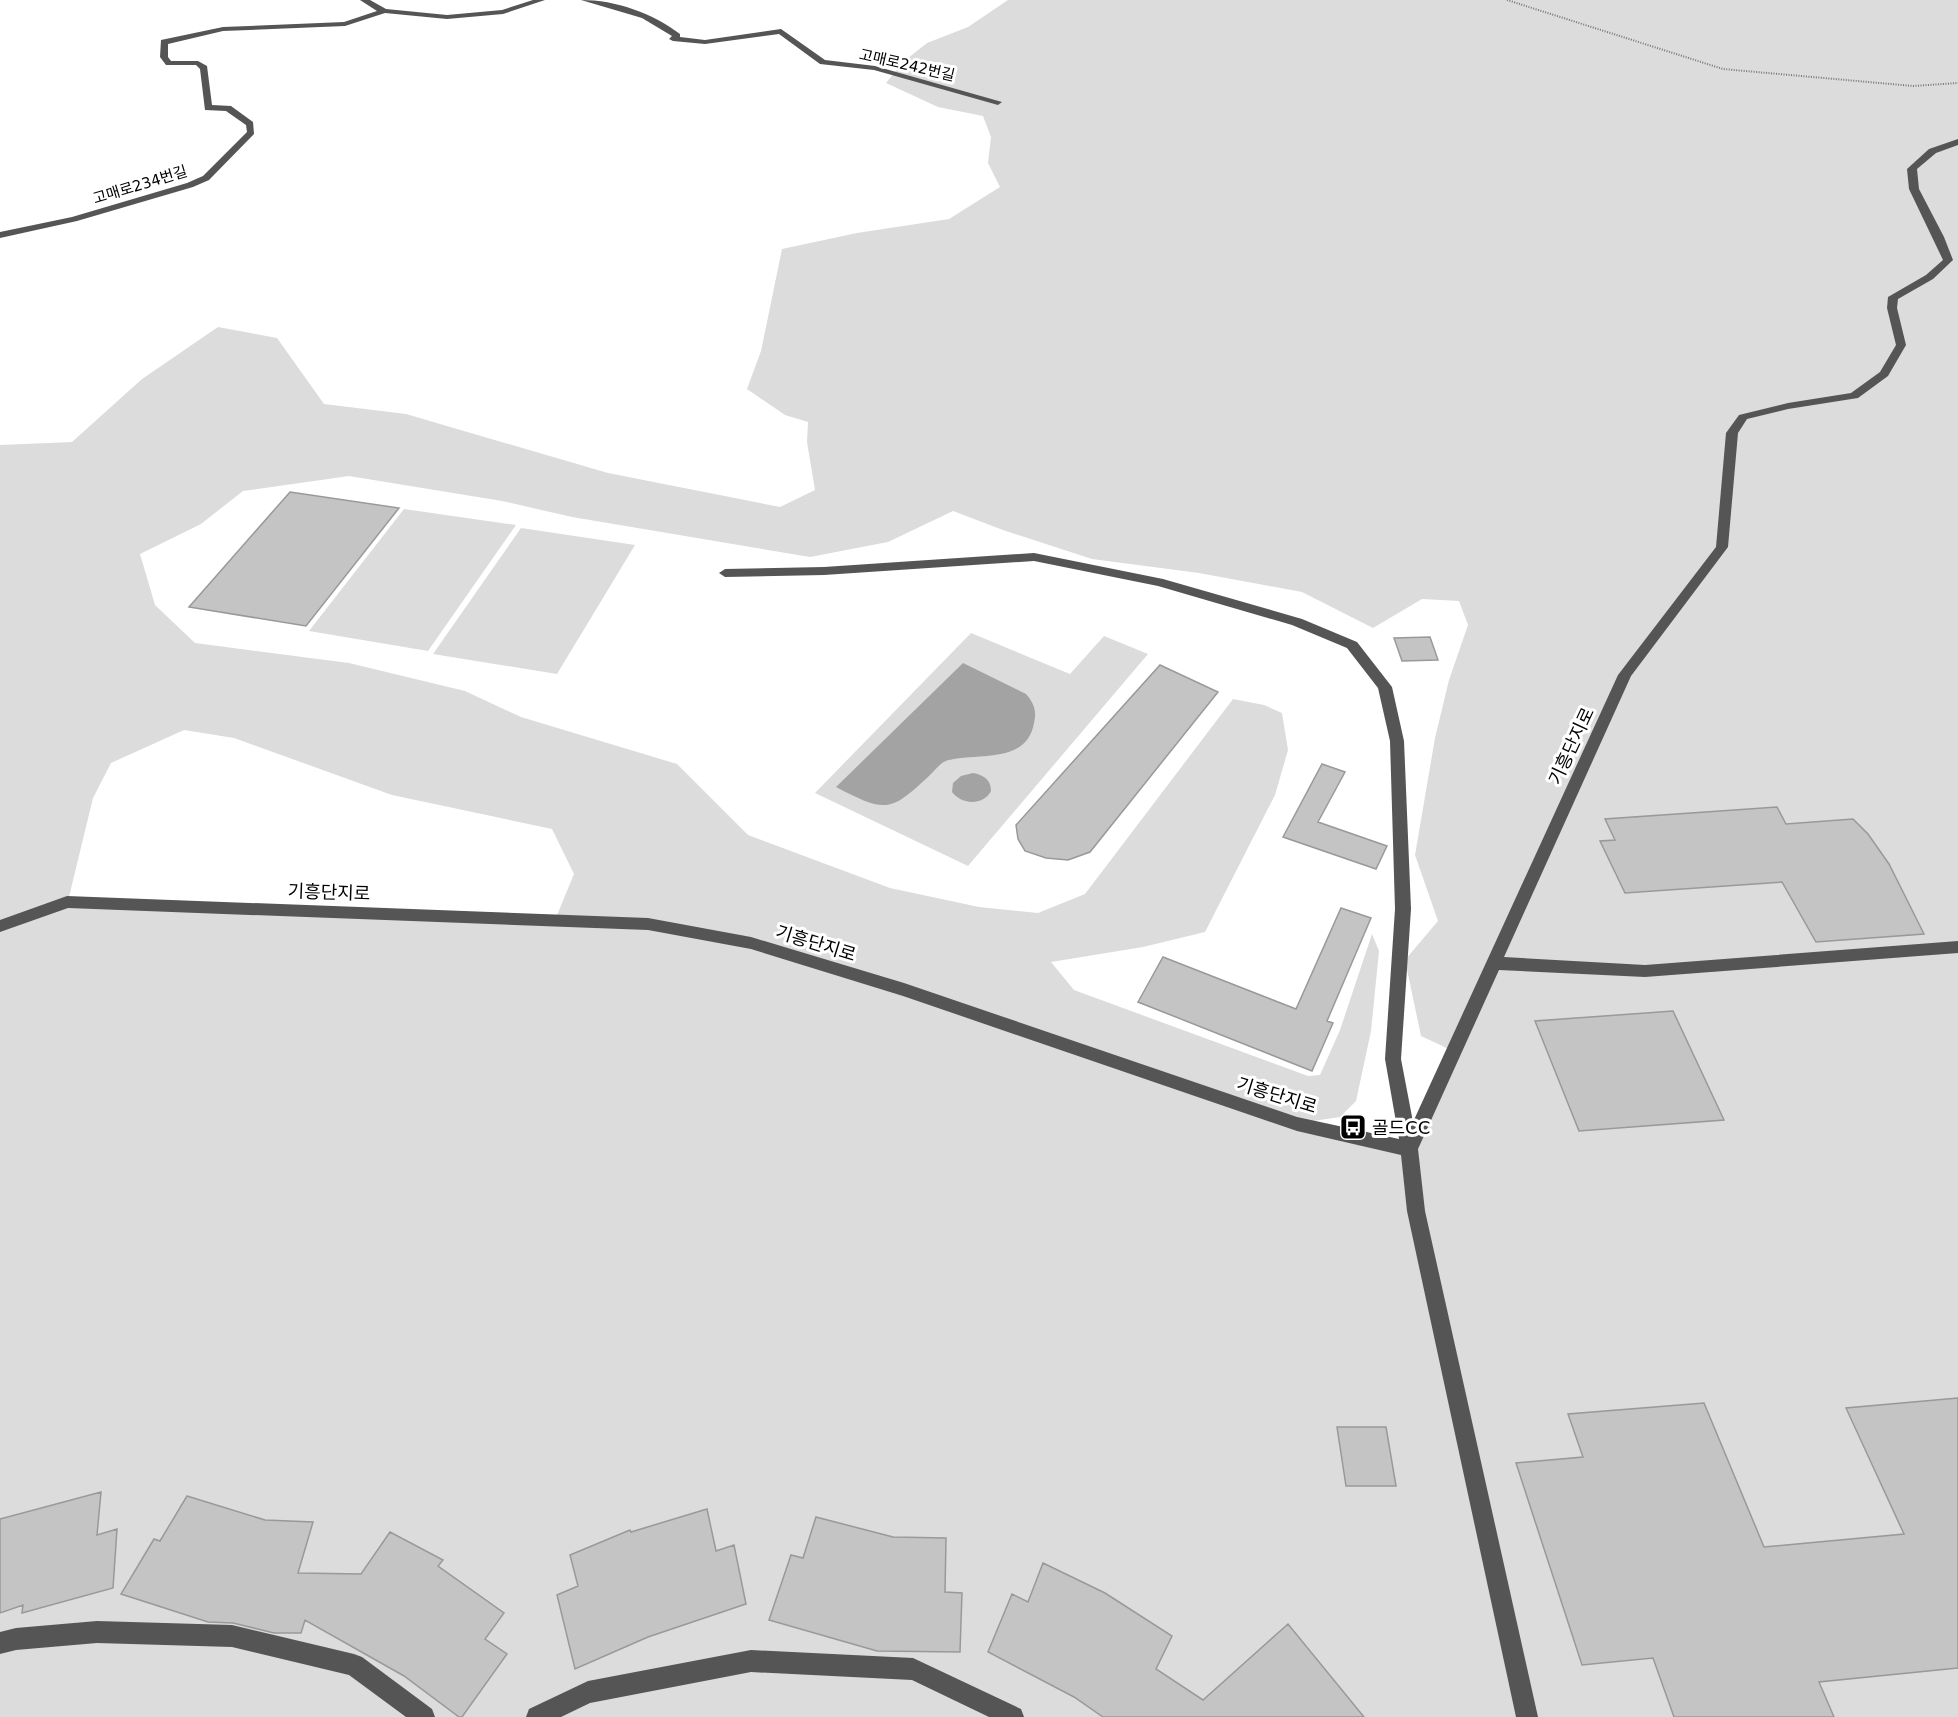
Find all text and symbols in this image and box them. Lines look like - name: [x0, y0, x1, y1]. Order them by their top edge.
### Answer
- street label: 고매로242번길: [857, 45, 957, 85]
- street label: 고매로234번길: [91, 162, 189, 208]
- street label: 기흥단지로: [1544, 704, 1598, 788]
- street label: 기흥단지로: [287, 880, 371, 904]
- street label: 기흥단지로: [773, 921, 859, 965]
- street label: 기흥단지로: [1234, 1073, 1320, 1117]
- bus stop icon: 골드CC: [1338, 1112, 1368, 1142]
- place label: 골드CC: [1372, 1117, 1430, 1138]

